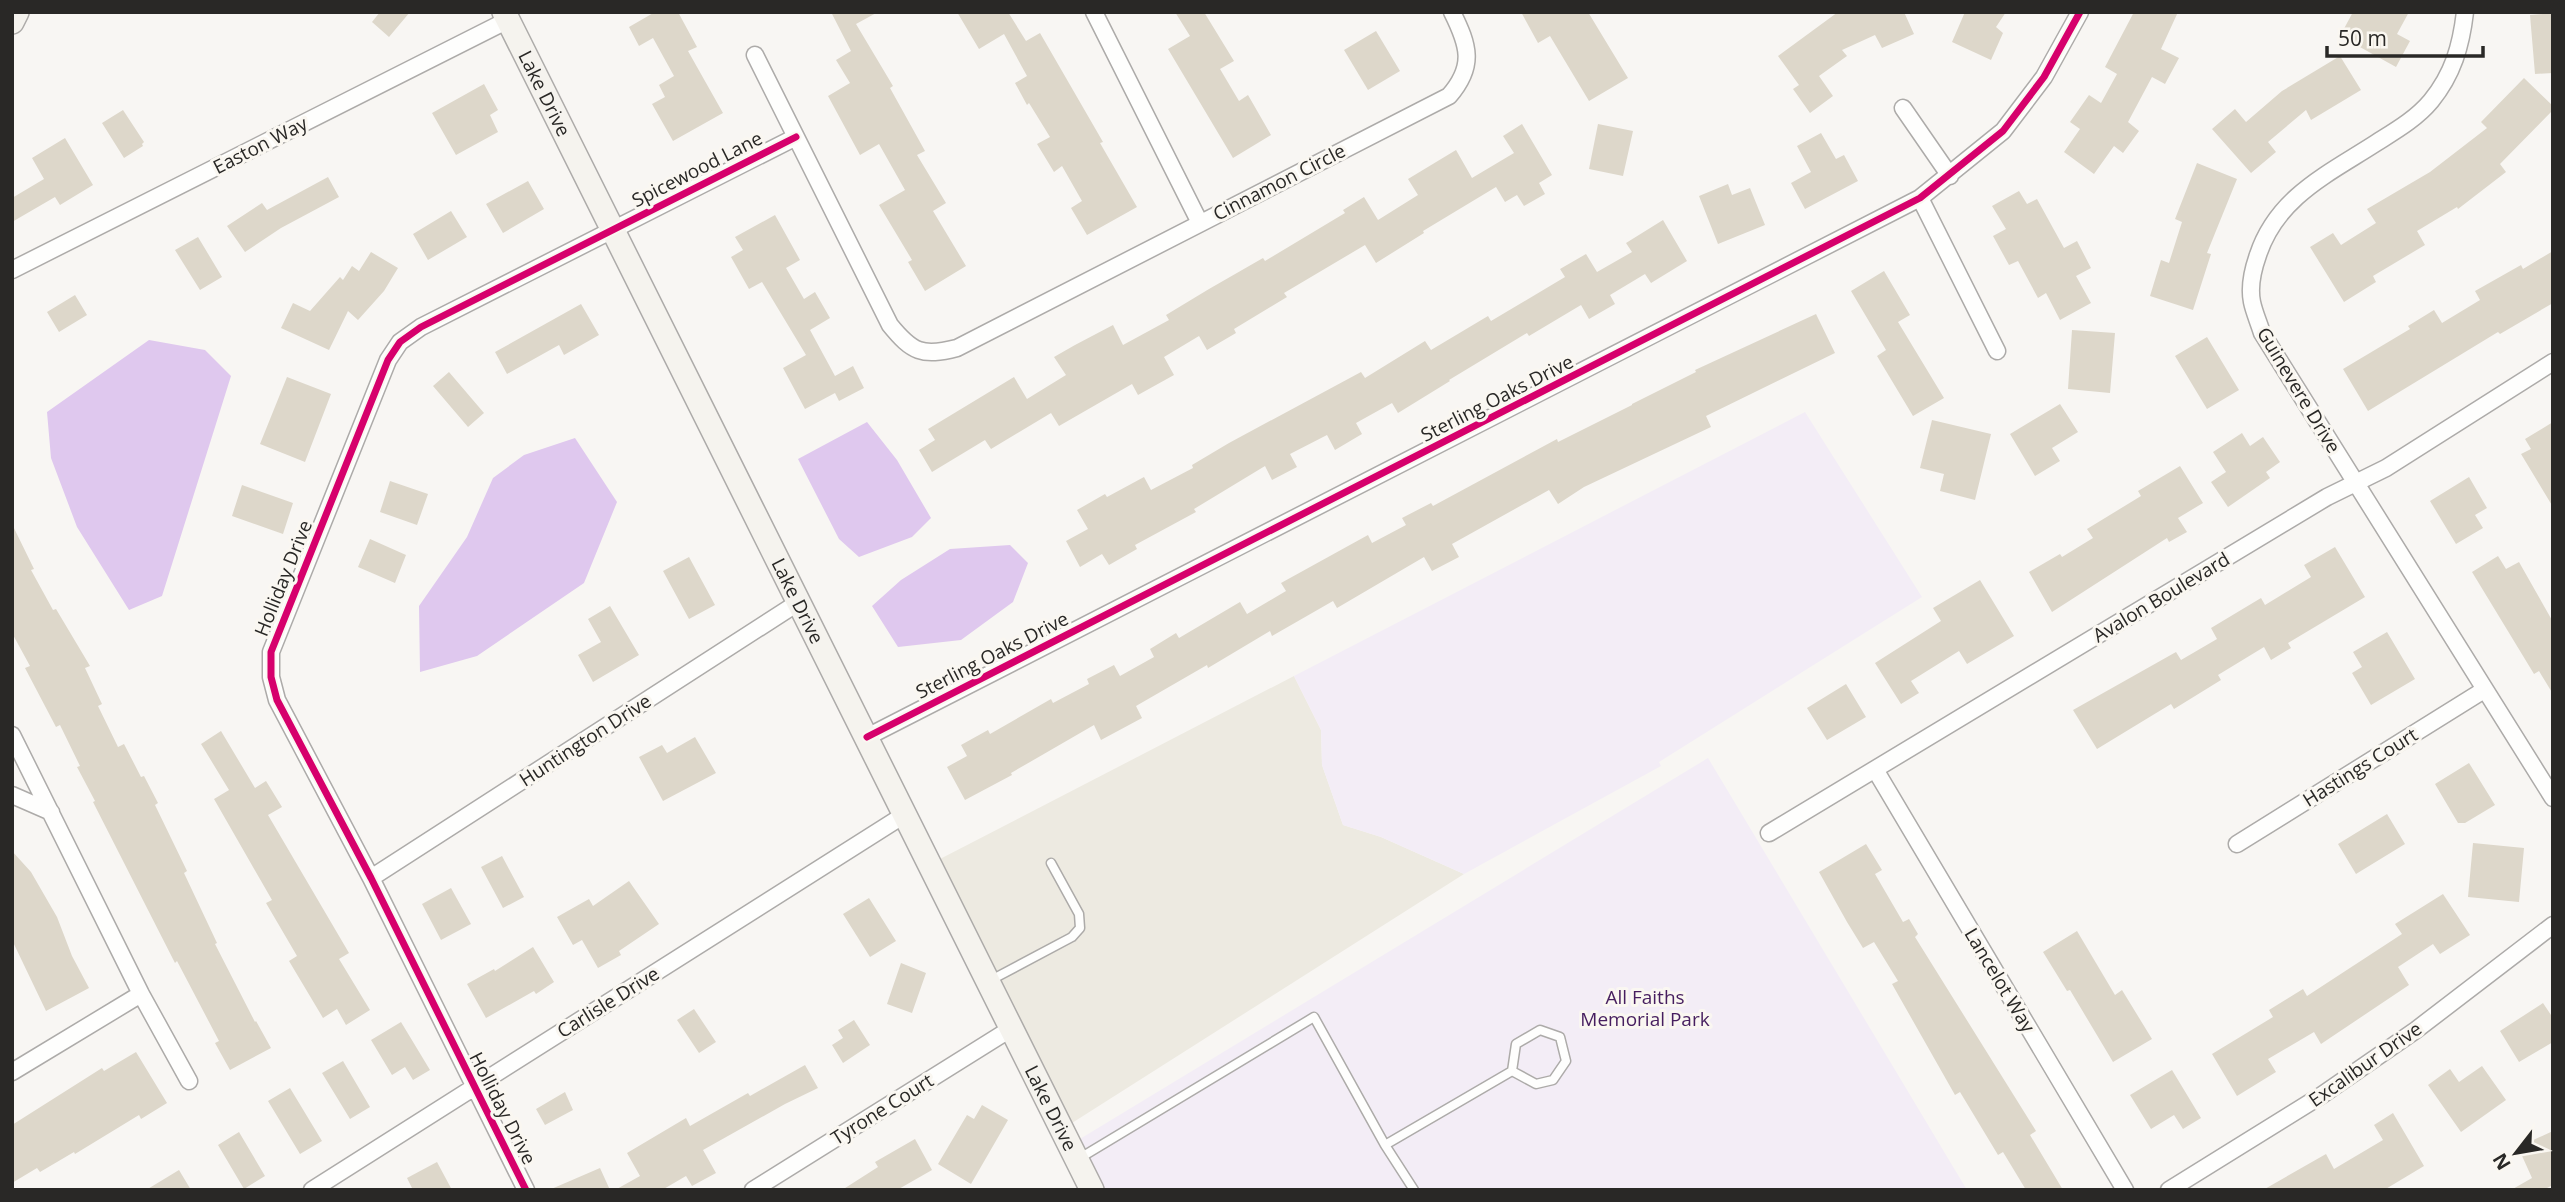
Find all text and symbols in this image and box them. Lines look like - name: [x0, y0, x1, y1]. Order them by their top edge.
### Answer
- scale bar: [2327, 14, 2483, 58]
- text: 50 m: [2338, 24, 2387, 52]
- street label: Lake Drive: [512, 46, 577, 141]
- street label: Easton Way: [208, 110, 312, 180]
- street label: Spicewood Lane: [627, 125, 767, 213]
- street label: Cinnamon Circle: [1208, 137, 1350, 227]
- street label: Guinevere Drive: [2251, 322, 2347, 458]
- street label: Sterling Oaks Drive: [1416, 348, 1578, 448]
- street label: Holliday Drive: [248, 516, 318, 640]
- street label: Avalon Boulevard: [2088, 546, 2234, 648]
- street label: Lake Drive: [766, 553, 830, 648]
- street label: Sterling Oaks Drive: [911, 605, 1073, 705]
- street label: Huntington Drive: [514, 688, 656, 792]
- street label: Hastings Court: [2298, 721, 2423, 813]
- street label: Lancelot Way: [1959, 923, 2042, 1037]
- street label: Carlisle Drive: [552, 960, 664, 1044]
- park label: All Faiths Memorial Park: [1580, 984, 1710, 1032]
- street label: Excalibur Drive: [2303, 1015, 2427, 1113]
- street label: Holliday Drive: [464, 1047, 542, 1169]
- street label: Lake Drive: [1019, 1061, 1083, 1155]
- street label: Tyrone Court: [826, 1067, 938, 1151]
- north arrow: [2481, 1118, 2551, 1188]
- text: N: [2486, 1148, 2517, 1175]

